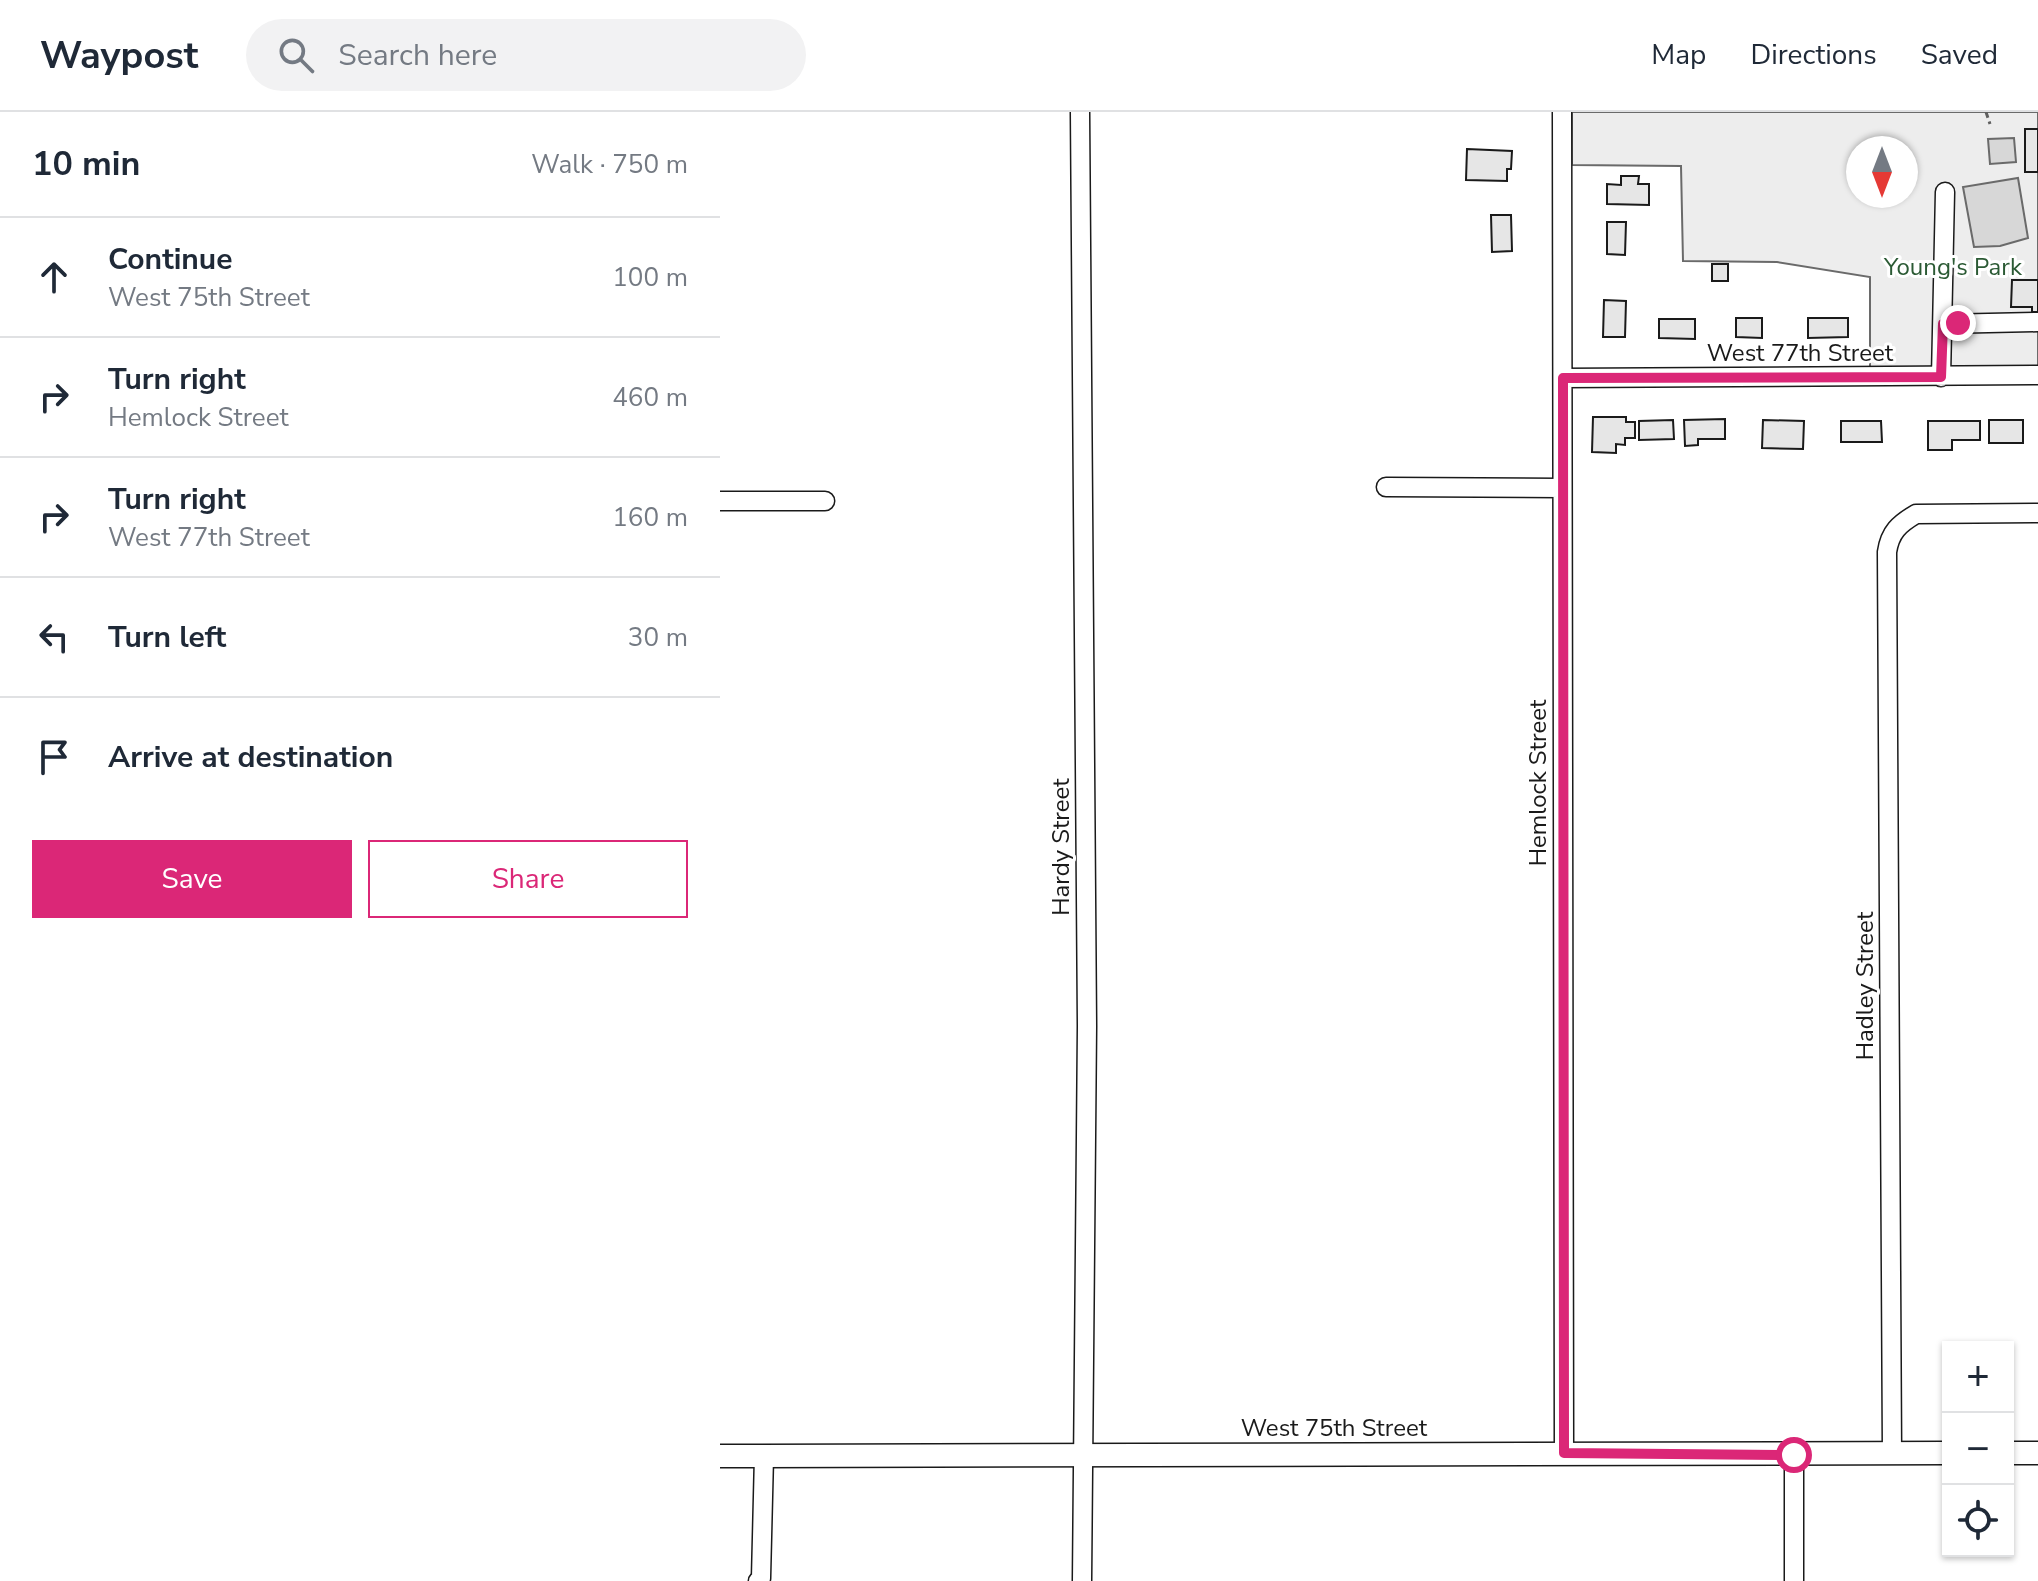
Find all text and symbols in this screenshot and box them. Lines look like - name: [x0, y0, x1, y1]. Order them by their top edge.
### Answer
- search box: [246, 19, 806, 91]
- text: Waypost: [40, 30, 198, 81]
- icon: search: [274, 33, 318, 77]
- text: Search here: [338, 35, 497, 76]
- text: Map: [1651, 36, 1706, 74]
- text: Directions: [1750, 36, 1877, 74]
- text: Saved: [1921, 36, 1998, 74]
- north arrow: [1846, 136, 1918, 208]
- text: 10 min: [32, 141, 140, 187]
- text: Walk · 750 m: [531, 147, 688, 182]
- text: Continue: [108, 239, 233, 280]
- park label: Young's Park: [1883, 251, 2023, 283]
- icon: ahead: [32, 255, 76, 299]
- text: 100 m: [612, 260, 688, 295]
- text: West 75th Street: [108, 280, 310, 315]
- route end: [1940, 305, 1976, 341]
- street label: West 77th Street: [1707, 337, 1894, 369]
- text: Turn right: [108, 359, 246, 400]
- icon: right: [32, 375, 76, 419]
- text: 460 m: [612, 380, 688, 415]
- text: Hemlock Street: [108, 400, 289, 435]
- text: Turn right: [108, 479, 246, 520]
- icon: right: [32, 495, 76, 539]
- text: 160 m: [612, 500, 688, 535]
- text: West 77th Street: [108, 520, 310, 555]
- icon: left: [32, 615, 76, 659]
- text: Turn left: [108, 617, 226, 658]
- text: 30 m: [628, 620, 688, 655]
- street label: Hemlock Street: [1522, 699, 1554, 866]
- icon: arrive: [32, 735, 76, 779]
- text: Arrive at destination: [108, 737, 393, 778]
- street label: Hardy Street: [1045, 778, 1077, 916]
- button: Save: [32, 840, 352, 918]
- button: Share: [368, 840, 688, 918]
- street label: Hadley Street: [1849, 911, 1881, 1060]
- map controls: [1942, 1341, 2014, 1557]
- button: +: [1942, 1341, 2014, 1413]
- street label: West 75th Street: [1241, 1412, 1428, 1444]
- button: −: [1942, 1413, 2014, 1485]
- route start: [1776, 1437, 1812, 1473]
- button: locate: [1942, 1485, 2014, 1557]

